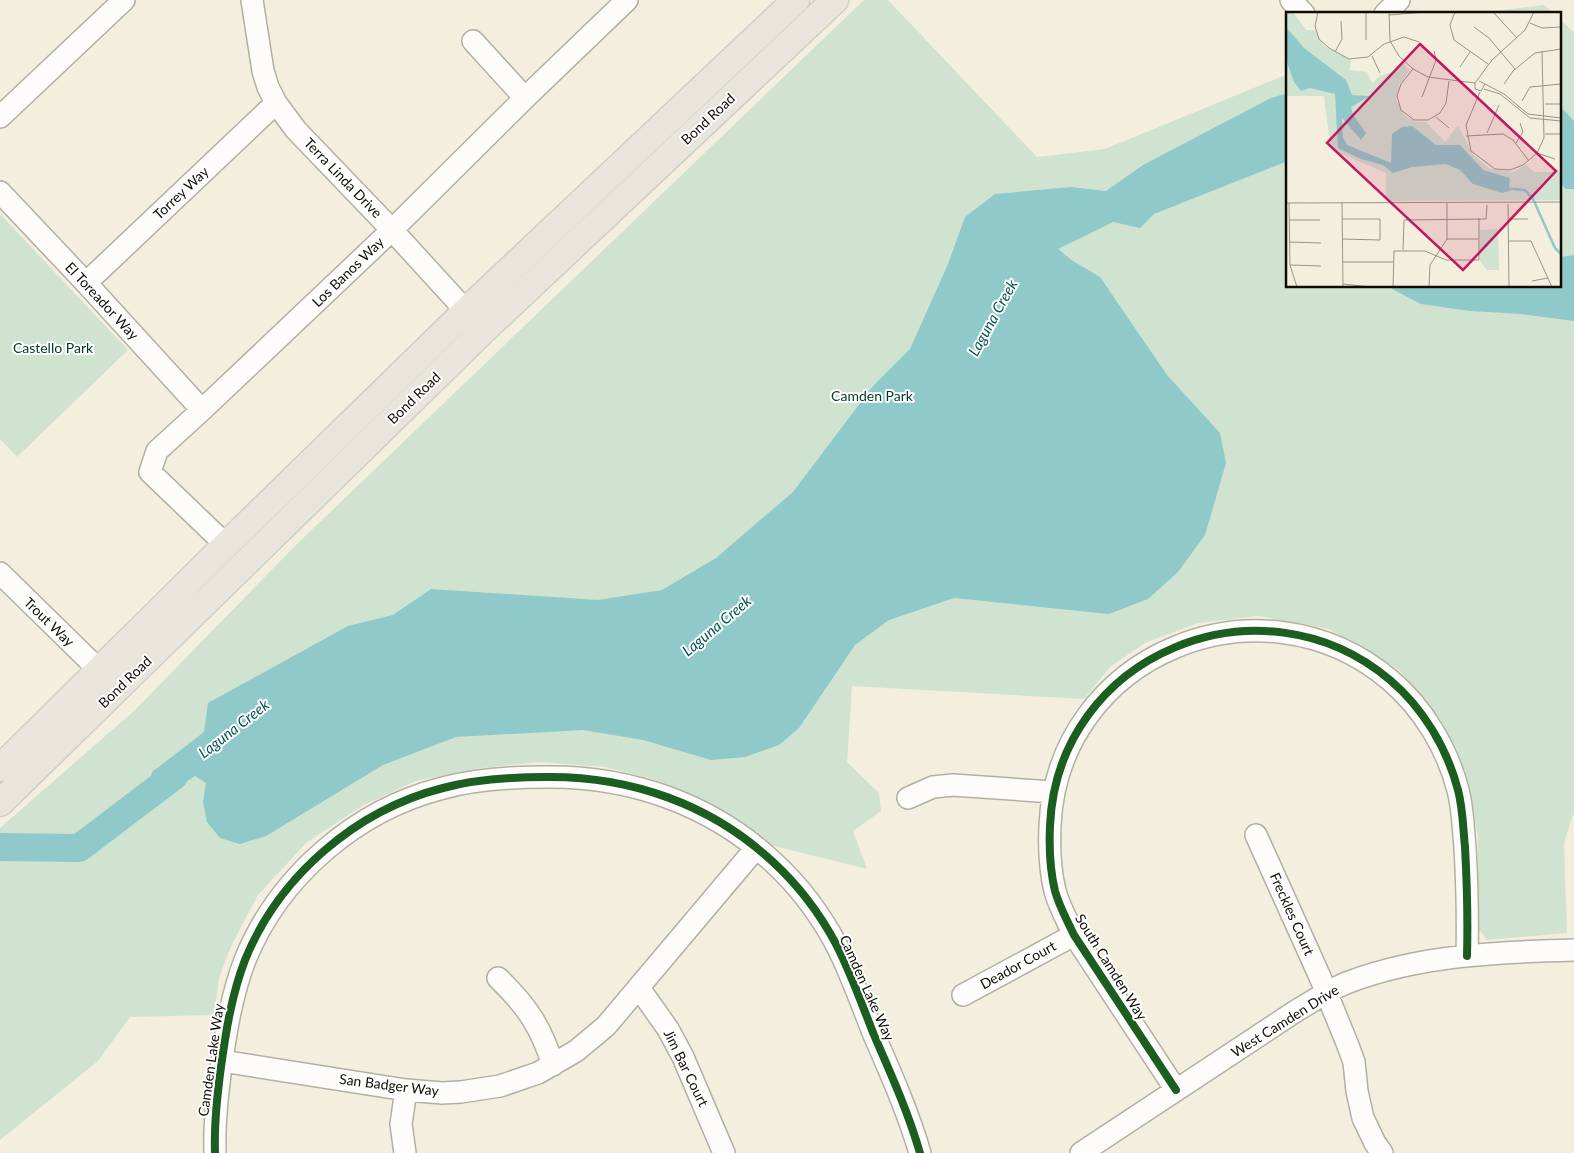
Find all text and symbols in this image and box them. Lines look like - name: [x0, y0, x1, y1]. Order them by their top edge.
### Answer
- inset map: [1286, 12, 1562, 288]
- street label: Bond Road: [677, 90, 738, 148]
- street label: Terra Linda Drive: [301, 134, 386, 221]
- street label: Torrey Way: [149, 162, 212, 223]
- street label: Los Banos Way: [308, 233, 388, 310]
- street label: El Toreador Way: [62, 258, 143, 344]
- water label: Laguna Creek: [964, 275, 1021, 359]
- park label: Castello Park: [13, 339, 94, 356]
- street label: Bond Road: [384, 368, 444, 427]
- park label: Camden Park: [831, 387, 914, 404]
- water label: Laguna Creek: [678, 591, 755, 659]
- street label: Trout Way: [21, 594, 79, 650]
- street label: Bond Road: [95, 652, 155, 711]
- water label: Laguna Creek: [195, 695, 273, 761]
- street label: Freckles Court: [1267, 870, 1318, 958]
- street label: South Camden Way: [1072, 911, 1151, 1024]
- street label: Camden Lake Way: [837, 932, 899, 1044]
- street label: Deador Court: [977, 937, 1059, 992]
- street label: West Camden Drive: [1228, 981, 1342, 1061]
- street label: Camden Lake Way: [194, 1002, 227, 1117]
- street label: Jim Bar Court: [660, 1026, 712, 1109]
- street label: San Badger Way: [338, 1070, 441, 1099]

